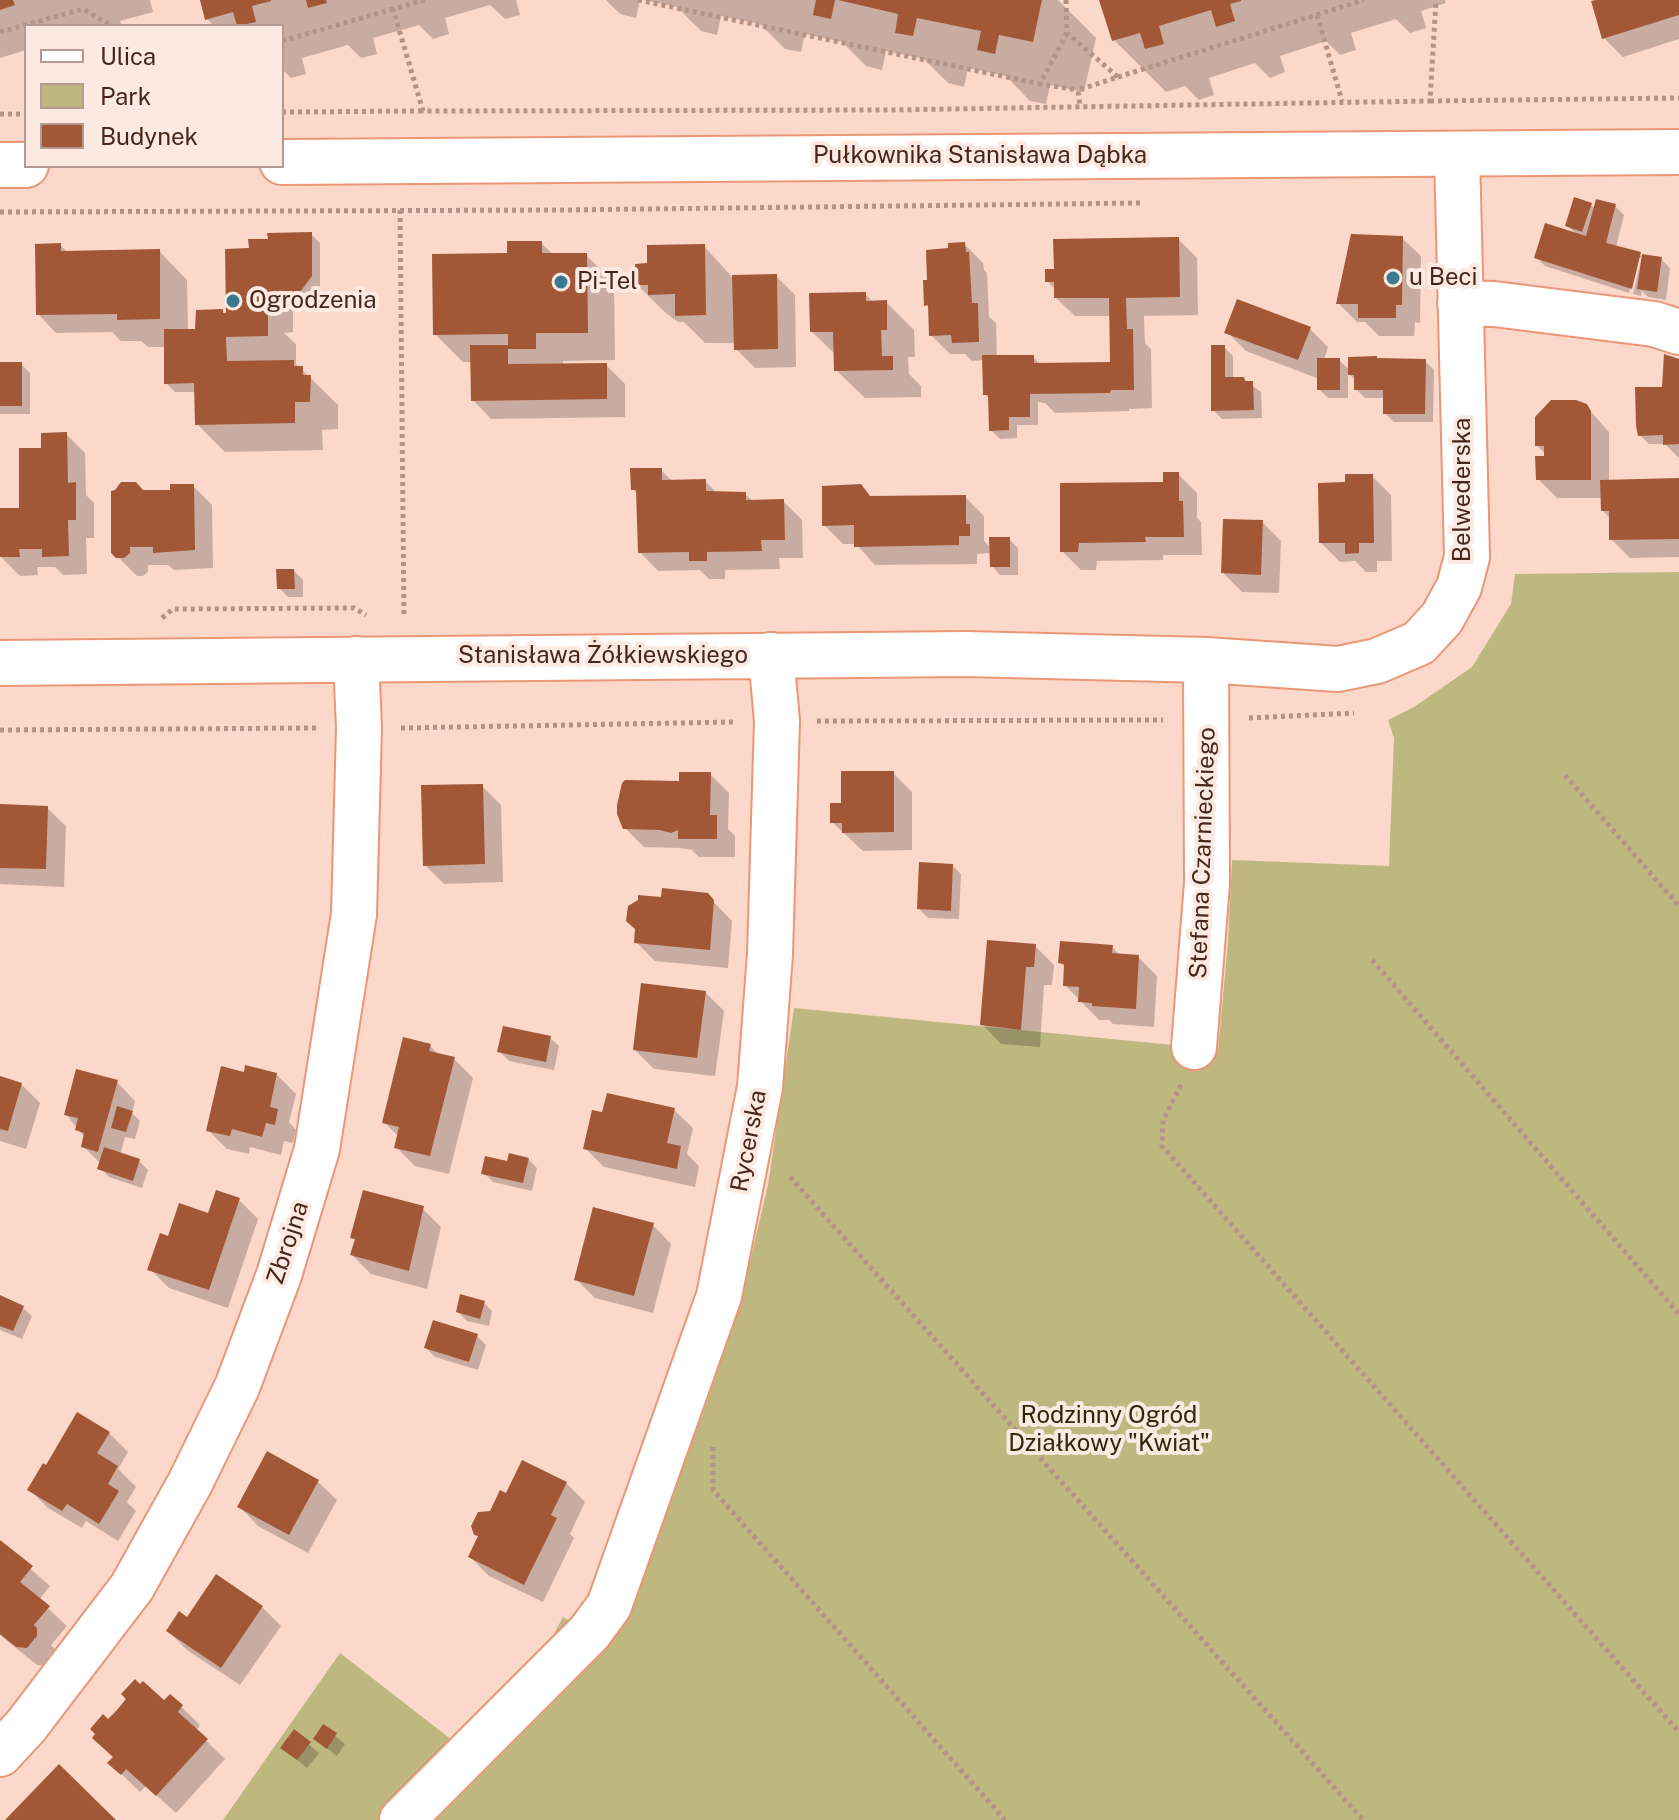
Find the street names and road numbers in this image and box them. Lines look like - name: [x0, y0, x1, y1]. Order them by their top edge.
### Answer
- street label: Pułkownika Stanisława Dąbka: [813, 142, 1147, 170]
- street label: Belwederska: [1449, 418, 1477, 562]
- street label: Stanisława Żółkiewskiego: [458, 642, 748, 670]
- street label: Stefana Czarnieckiego: [1184, 727, 1222, 979]
- street label: Rycerska: [725, 1088, 773, 1194]
- street label: Zbrojna: [261, 1198, 315, 1288]

